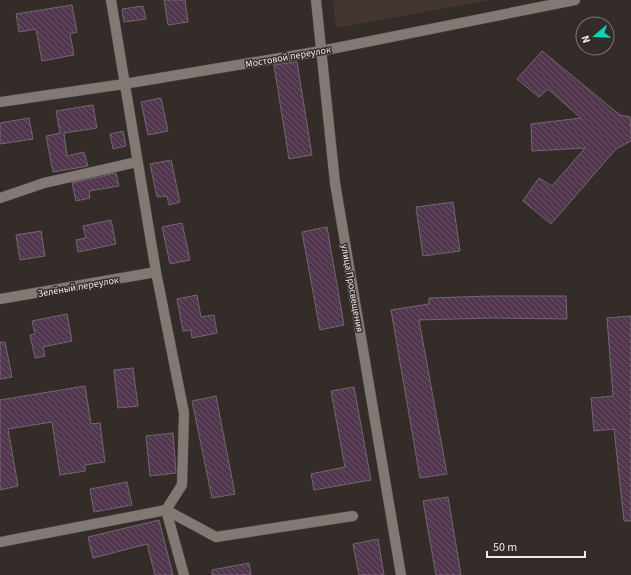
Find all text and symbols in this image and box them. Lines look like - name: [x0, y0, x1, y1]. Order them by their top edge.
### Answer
- north arrow: [575, 16, 615, 56]
- text: N: [578, 33, 594, 45]
- street label: Мостовой переулок: [244, 43, 332, 71]
- street label: улица Просвещения: [337, 243, 367, 333]
- street label: Зелёный переулок: [37, 273, 120, 301]
- scale bar: [487, 533, 585, 559]
- text: 50 m: [493, 539, 517, 556]

